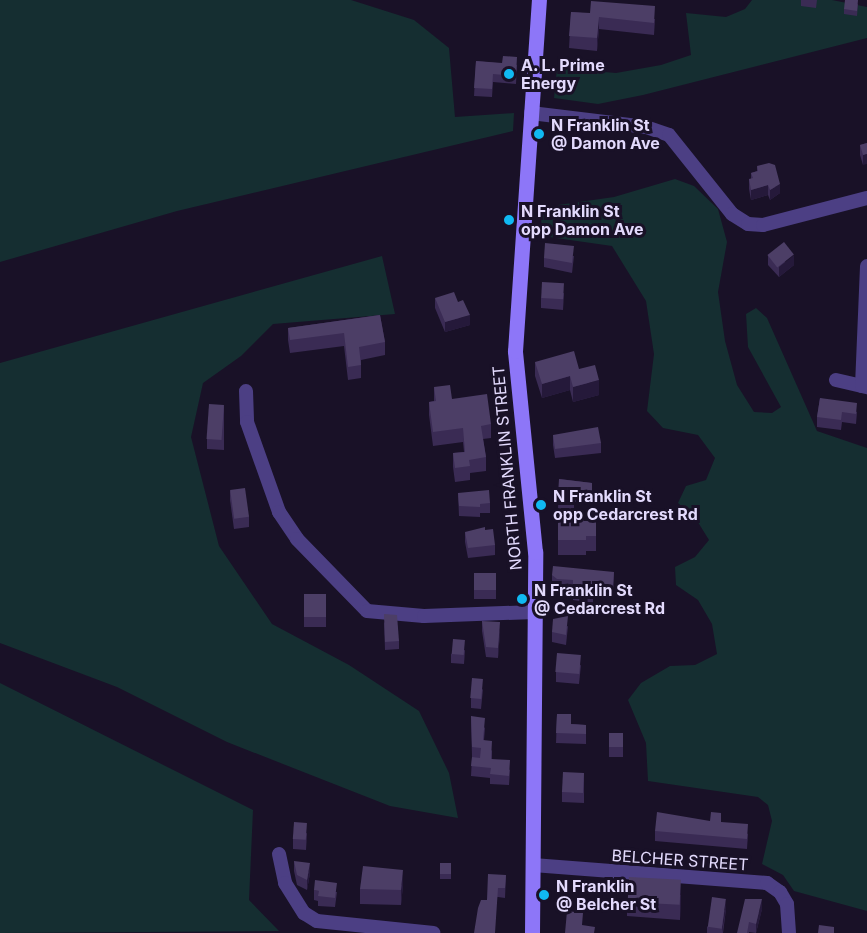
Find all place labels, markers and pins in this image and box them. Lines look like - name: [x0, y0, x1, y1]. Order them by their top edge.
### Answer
- place label: A. L. Prime Energy: [521, 55, 606, 93]
- marker: A. L. Prime Energy: [502, 67, 516, 81]
- place label: N Franklin St @ Damon Ave: [551, 115, 660, 153]
- marker: N Franklin St @ Damon Ave: [532, 127, 546, 141]
- place label: N Franklin St opp Damon Ave: [521, 201, 643, 239]
- marker: N Franklin St opp Damon Ave: [502, 213, 516, 227]
- place label: N Franklin St opp Cedarcrest Rd: [553, 486, 698, 524]
- marker: N Franklin St opp Cedarcrest Rd: [534, 498, 548, 512]
- place label: N Franklin St @ Cedarcrest Rd: [534, 580, 665, 618]
- marker: N Franklin St @ Cedarcrest Rd: [515, 592, 529, 606]
- place label: N Franklin @ Belcher St: [556, 876, 656, 914]
- marker: N Franklin @ Belcher St: [537, 888, 551, 902]

